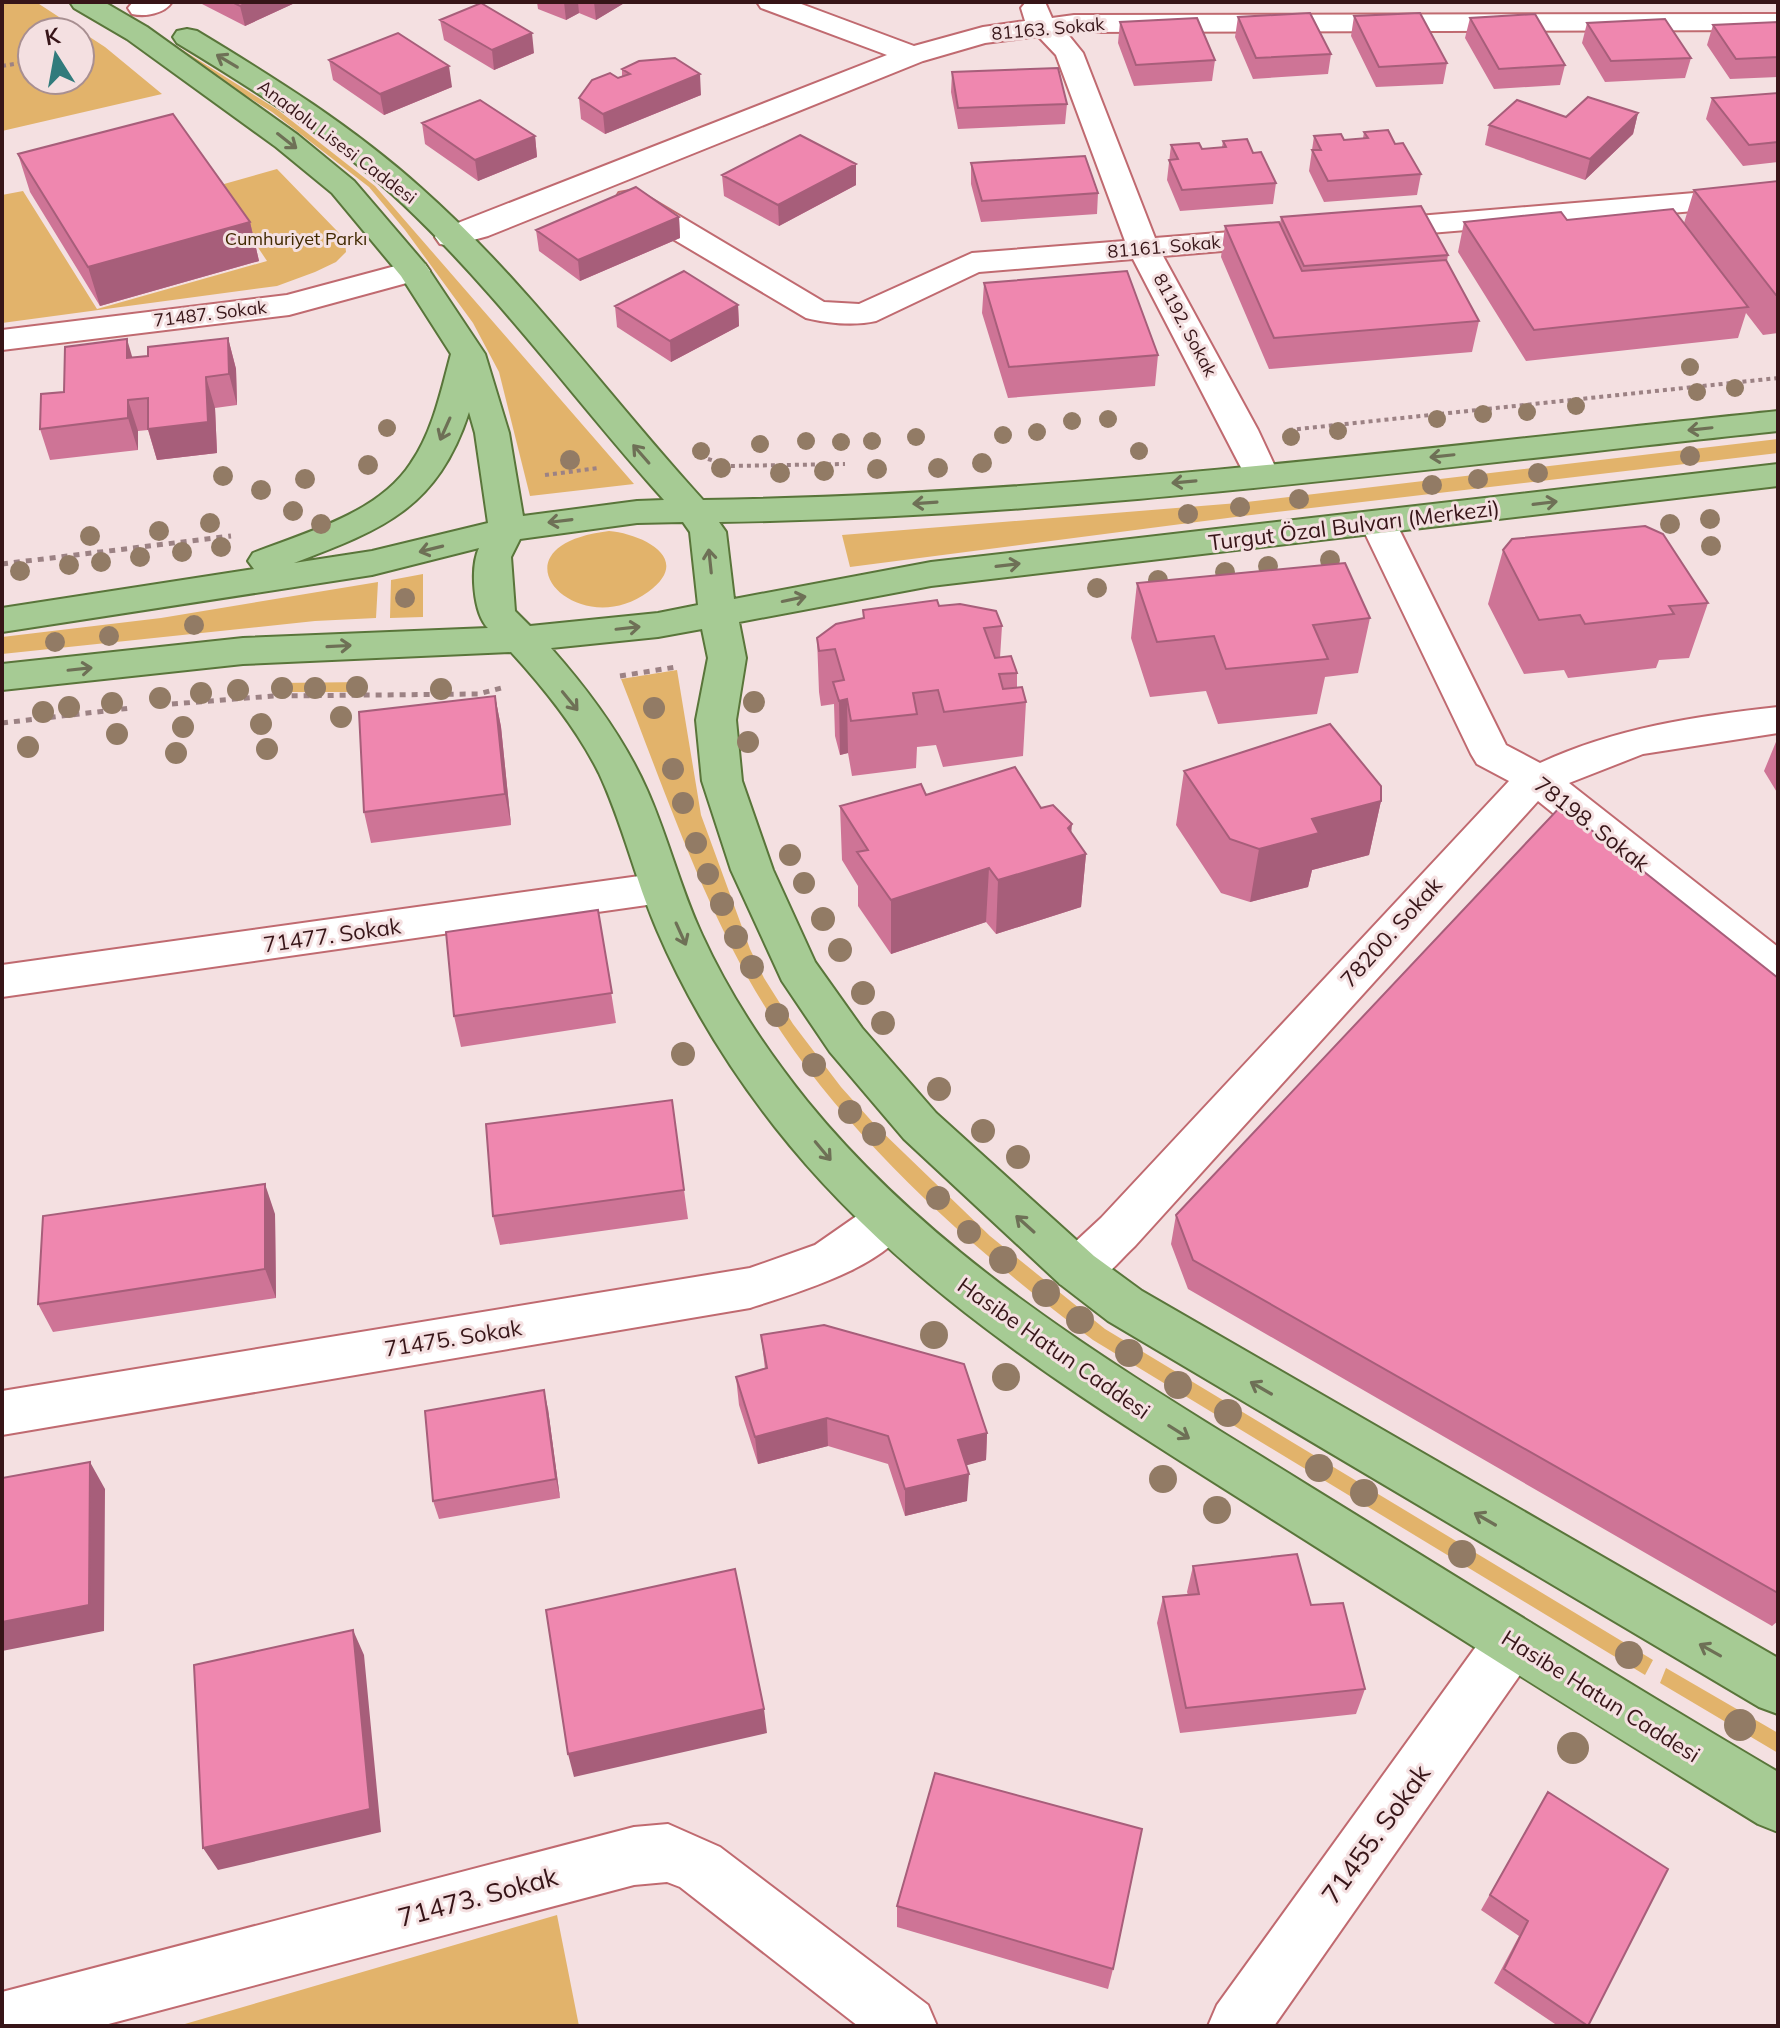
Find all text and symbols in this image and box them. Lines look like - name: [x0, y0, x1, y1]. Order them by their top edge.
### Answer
- street label: 81163. Sokak: [990, 12, 1106, 45]
- north arrow: [16, 16, 96, 96]
- text: K: [42, 21, 63, 52]
- one-way arrow: [216, 53, 239, 69]
- street label: Anadolu Lisesi Caddesi: [253, 74, 421, 209]
- one-way arrow: [276, 133, 297, 150]
- park label: Cumhuriyet Parkı: [225, 227, 367, 250]
- street label: 81161. Sokak: [1106, 230, 1222, 263]
- street label: 81192. Sokak: [1149, 269, 1223, 381]
- street label: 71487. Sokak: [152, 295, 268, 332]
- one-way arrow: [436, 416, 451, 440]
- one-way arrow: [1688, 421, 1714, 436]
- one-way arrow: [632, 445, 650, 465]
- one-way arrow: [1429, 449, 1456, 464]
- one-way arrow: [1171, 475, 1198, 490]
- street label: Turgut Özal Bulvarı (Merkezi): [1207, 493, 1501, 557]
- one-way arrow: [1531, 495, 1557, 510]
- one-way arrow: [912, 496, 938, 511]
- one-way arrow: [547, 514, 574, 529]
- one-way arrow: [419, 542, 444, 557]
- one-way arrow: [703, 548, 718, 575]
- one-way arrow: [994, 558, 1021, 573]
- one-way arrow: [781, 591, 806, 606]
- one-way arrow: [614, 621, 641, 636]
- one-way arrow: [325, 638, 351, 653]
- one-way arrow: [66, 661, 92, 676]
- one-way arrow: [561, 690, 579, 711]
- street label: 78198. Sokak: [1529, 770, 1656, 878]
- street label: 78200. Sokak: [1334, 871, 1448, 993]
- street label: 71477. Sokak: [261, 911, 403, 959]
- one-way arrow: [674, 921, 689, 946]
- one-way arrow: [814, 1140, 832, 1160]
- one-way arrow: [1016, 1215, 1036, 1233]
- street label: Hasibe Hatun Caddesi: [952, 1271, 1156, 1425]
- street label: 71475. Sokak: [382, 1313, 524, 1363]
- one-way arrow: [1250, 1380, 1273, 1396]
- one-way arrow: [1167, 1424, 1189, 1441]
- one-way arrow: [1474, 1511, 1497, 1527]
- street label: Hasibe Hatun Caddesi: [1497, 1624, 1705, 1768]
- one-way arrow: [1699, 1642, 1722, 1658]
- street label: 71455. Sokak: [1314, 1757, 1438, 1910]
- street label: 71473. Sokak: [394, 1859, 562, 1934]

